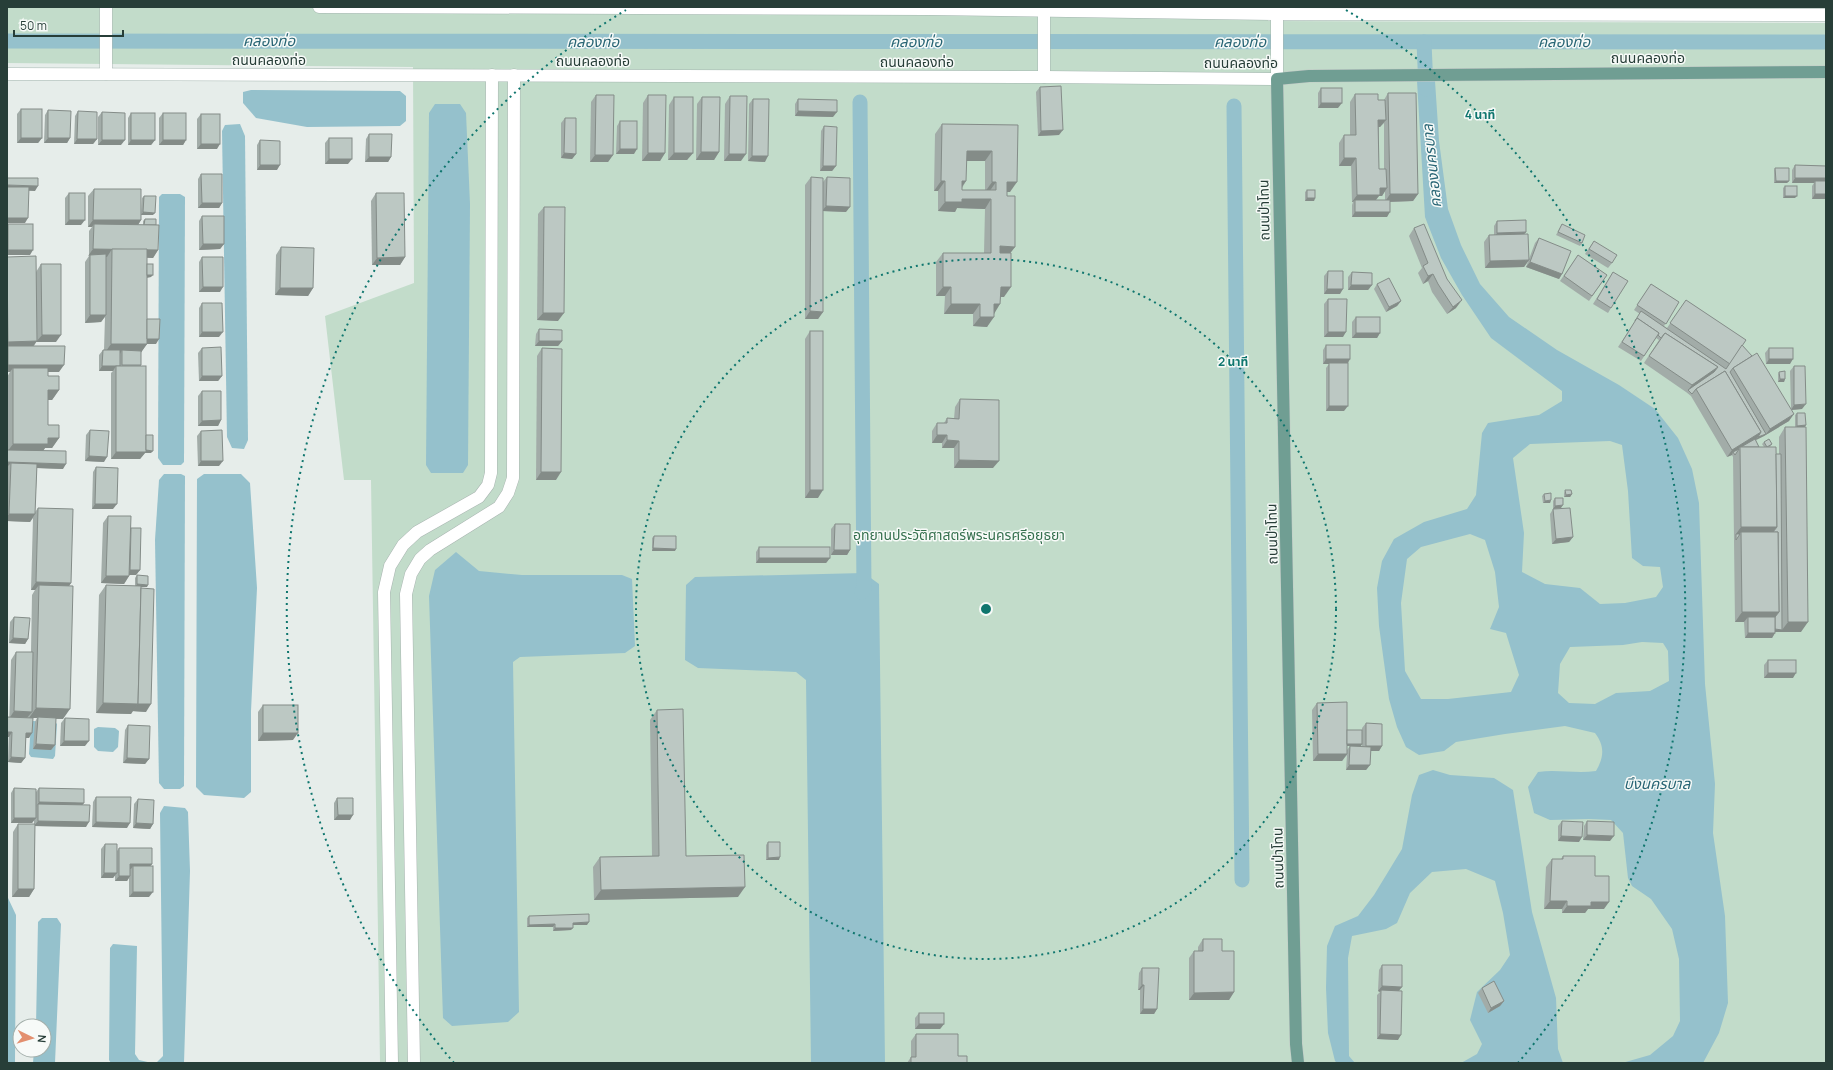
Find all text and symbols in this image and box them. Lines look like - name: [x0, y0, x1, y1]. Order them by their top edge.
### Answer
- scale bar: [14, 12, 123, 38]
- text: 50 m: [20, 17, 47, 34]
- water label: คลองท่อ: [243, 30, 296, 51]
- water label: คลองท่อ: [567, 31, 620, 52]
- water label: คลองท่อ: [890, 31, 943, 52]
- water label: คลองท่อ: [1214, 31, 1267, 52]
- water label: คลองท่อ: [1538, 31, 1591, 52]
- street label: ถนนคลองท่อ: [1611, 48, 1685, 67]
- street label: ถนนคลองท่อ: [232, 50, 306, 69]
- street label: ถนนคลองท่อ: [556, 51, 630, 70]
- street label: ถนนคลองท่อ: [880, 52, 954, 71]
- street label: ถนนคลองท่อ: [1204, 53, 1278, 72]
- text: 4 นาที: [1465, 106, 1495, 123]
- water label: คลองนครบาล: [1417, 123, 1446, 209]
- street label: ถนนป่าโทน: [1253, 179, 1274, 241]
- text: 2 นาที: [1218, 353, 1248, 370]
- street label: ถนนป่าโทน: [1261, 503, 1282, 565]
- park label: อุทยานประวัติศาสตร์พระนครศรีอยุธยา: [853, 525, 1065, 544]
- centre of rings: [979, 602, 993, 616]
- water label: บึงนครบาล: [1624, 773, 1691, 794]
- street label: ถนนป่าโทน: [1267, 827, 1288, 889]
- north arrow: [12, 1018, 52, 1058]
- text: N: [35, 1034, 50, 1044]

